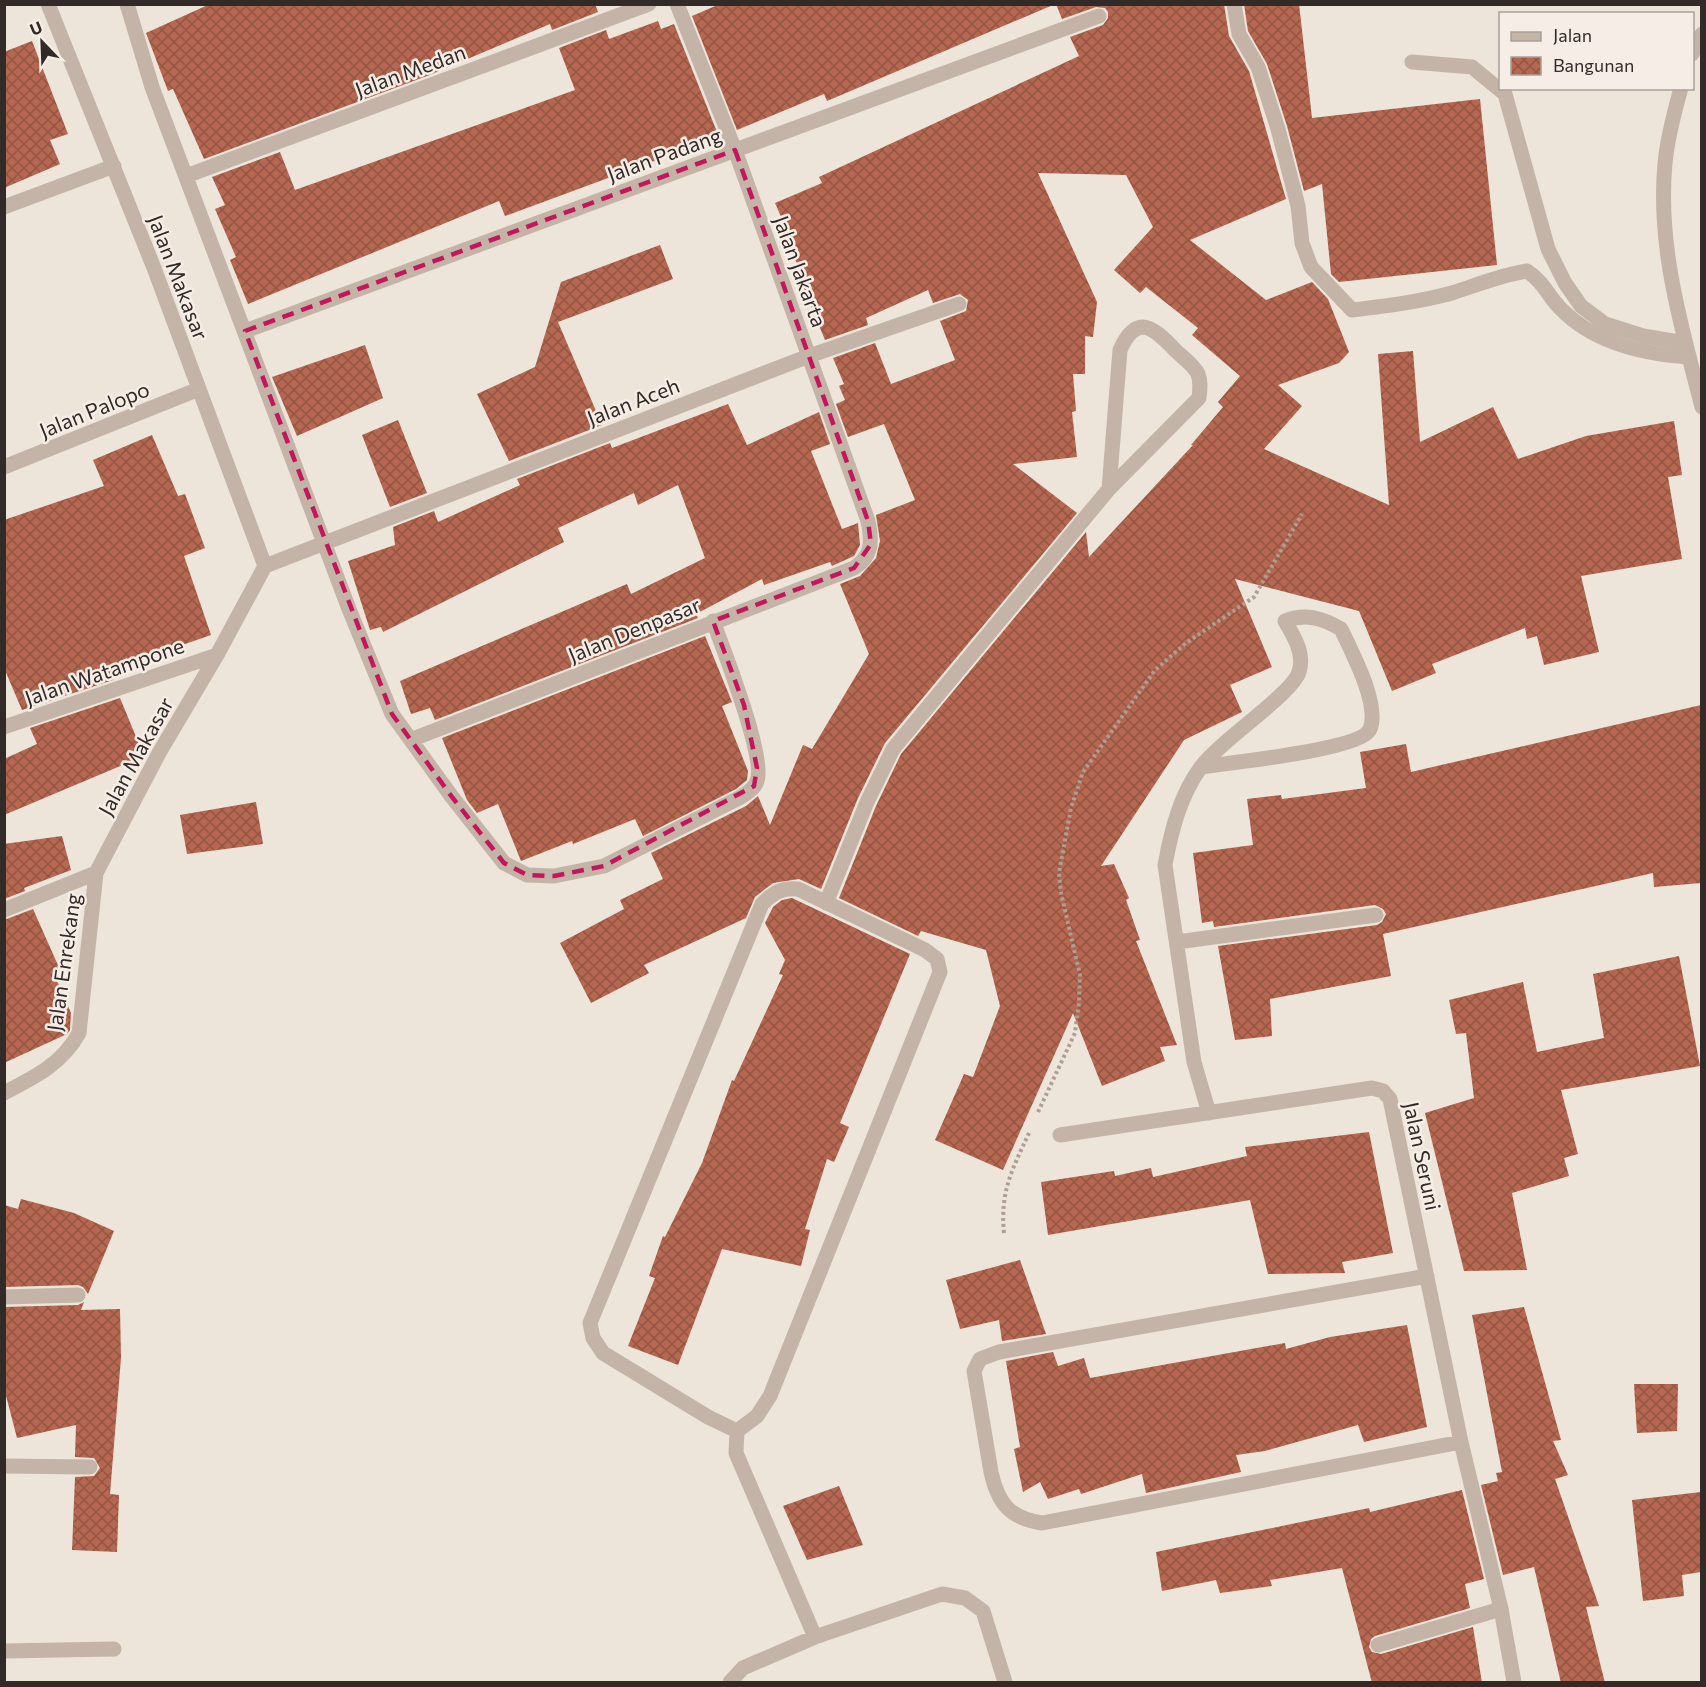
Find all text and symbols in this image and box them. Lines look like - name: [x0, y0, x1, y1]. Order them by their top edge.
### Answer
- north arrow: [12, 12, 72, 72]
- legend: [1499, 12, 1694, 90]
- text: U: [27, 17, 45, 39]
- text: Jalan: [1553, 24, 1592, 46]
- street label: Jalan Medan: [351, 38, 469, 102]
- text: Bangunan: [1553, 54, 1634, 76]
- street label: Jalan Padang: [603, 122, 725, 186]
- street label: Jalan Makasar: [144, 211, 214, 343]
- street label: Jalan Jakarta: [769, 212, 833, 330]
- street label: Jalan Aceh: [583, 372, 683, 430]
- street label: Jalan Palopo: [35, 376, 153, 442]
- street label: Jalan Denpasar: [564, 591, 704, 667]
- street label: Jalan Watampone: [21, 632, 187, 710]
- street label: Jalan Makasar: [92, 692, 178, 820]
- street label: Jalan Enrekang: [41, 892, 85, 1032]
- street label: Jalan Seruni: [1399, 1099, 1447, 1213]

